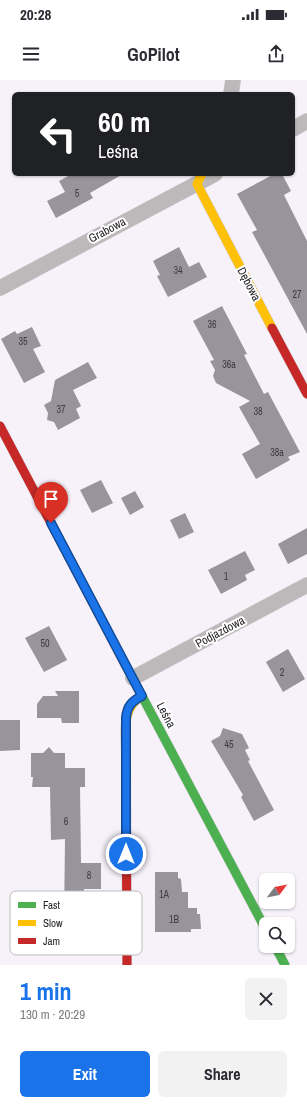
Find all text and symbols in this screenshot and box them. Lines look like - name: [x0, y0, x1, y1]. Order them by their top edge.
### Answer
- text: 20:28: [20, 4, 51, 25]
- text: GoPilot: [127, 42, 180, 67]
- icon: menu: [20, 43, 42, 65]
- icon: share: [265, 43, 287, 65]
- text: 60 m: [98, 103, 150, 141]
- icon: left: [32, 108, 84, 160]
- text: Leśna: [98, 139, 138, 164]
- house number: 5: [75, 187, 80, 200]
- street label: Grabowa: [86, 213, 129, 246]
- house number: 34: [173, 264, 183, 277]
- street label: Dębowa: [233, 264, 265, 304]
- house number: 27: [292, 288, 302, 301]
- house number: 36: [207, 318, 217, 331]
- house number: 35: [18, 335, 28, 348]
- house number: 36a: [222, 358, 236, 371]
- house number: 37: [56, 403, 66, 416]
- house number: 38: [253, 405, 263, 418]
- house number: 38a: [270, 446, 284, 459]
- pin: [34, 482, 68, 523]
- icon: arrive: [40, 488, 62, 510]
- house number: 1: [224, 570, 229, 583]
- street label: Podjazdowa: [193, 612, 248, 652]
- house number: 50: [40, 637, 50, 650]
- house number: 2: [280, 666, 285, 679]
- street label: Leśna: [153, 699, 180, 731]
- house number: 45: [224, 738, 234, 751]
- house number: 6: [64, 815, 69, 828]
- position arrow: [105, 833, 147, 875]
- house number: 8: [87, 869, 92, 882]
- north arrow: [259, 873, 295, 909]
- map controls: [259, 873, 295, 953]
- house number: 1A: [159, 888, 170, 901]
- legend: [10, 891, 142, 955]
- text: Fast: [43, 898, 61, 912]
- house number: 1B: [169, 913, 180, 926]
- text: Slow: [43, 916, 63, 930]
- button: search: [259, 917, 295, 953]
- text: Jam: [43, 934, 60, 948]
- text: 1 min: [20, 975, 71, 1007]
- button: close: [245, 978, 287, 1020]
- text: 130 m · 20:29: [20, 1006, 85, 1023]
- button: Exit: [20, 1051, 150, 1097]
- button: Share: [158, 1051, 287, 1097]

